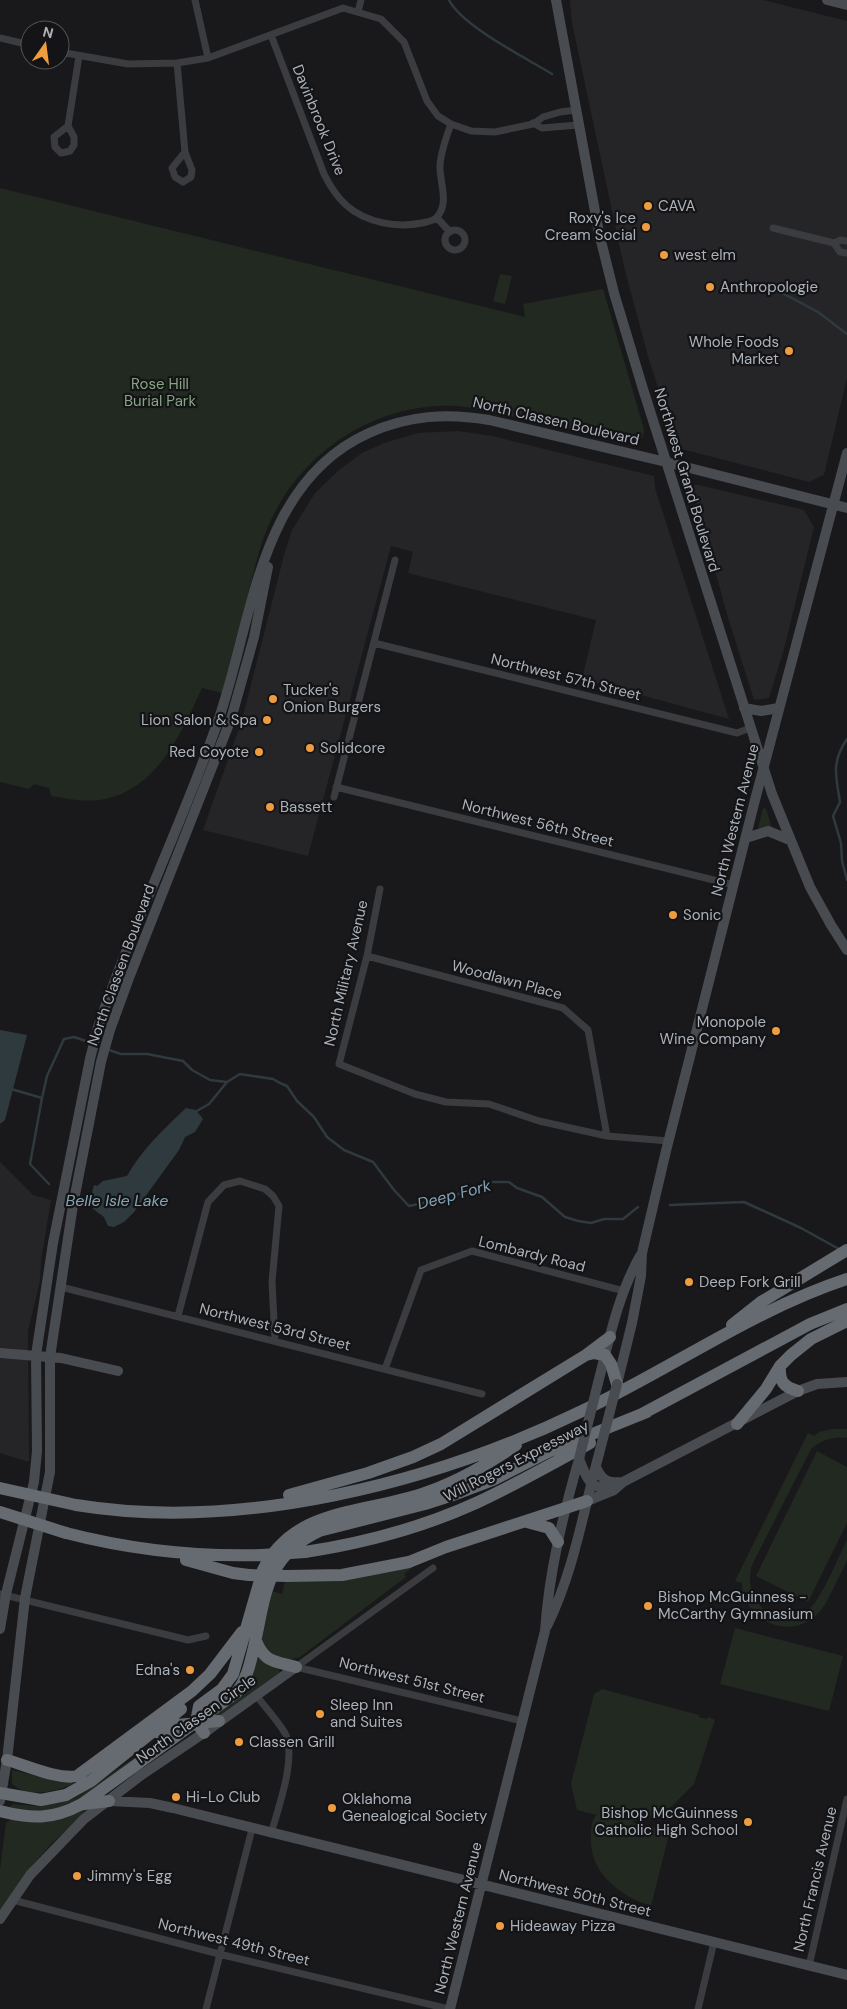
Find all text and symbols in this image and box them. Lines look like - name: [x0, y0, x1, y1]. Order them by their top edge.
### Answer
- north arrow: [20, 20, 70, 70]
- text: N: [41, 22, 55, 42]
- street label: Davinbrook Drive: [288, 62, 350, 178]
- place label: CAVA: [658, 196, 696, 216]
- marker: CAVA: [642, 200, 654, 212]
- place label: Roxy's Ice Cream Social: [545, 208, 636, 245]
- marker: Roxy's Ice Cream Social: [640, 221, 652, 233]
- place label: west elm: [674, 245, 736, 265]
- marker: west elm: [658, 249, 670, 261]
- place label: Anthropologie: [720, 277, 818, 297]
- marker: Anthropologie: [704, 281, 716, 293]
- place label: Whole Foods Market: [689, 332, 779, 369]
- marker: Whole Foods Market: [783, 345, 795, 357]
- park label: Rose Hill Burial Park: [124, 374, 196, 411]
- street label: Northwest Grand Boulevard: [649, 385, 725, 575]
- street label: North Classen Boulevard: [471, 392, 641, 450]
- street label: Northwest 57th Street: [489, 649, 643, 705]
- place label: Tucker's Onion Burgers: [283, 680, 381, 717]
- marker: Tucker's Onion Burgers: [267, 693, 279, 705]
- place label: Lion Salon & Spa: [141, 710, 257, 730]
- marker: Lion Salon & Spa: [261, 714, 273, 726]
- place label: Solidcore: [320, 738, 385, 758]
- place label: Red Coyote: [169, 742, 249, 762]
- marker: Solidcore: [304, 742, 316, 754]
- street label: North Western Avenue: [706, 742, 764, 898]
- marker: Red Coyote: [253, 746, 265, 758]
- street label: Northwest 56th Street: [460, 794, 616, 852]
- place label: Bassett: [280, 797, 332, 817]
- marker: Bassett: [264, 801, 276, 813]
- street label: North Classen Boulevard: [82, 882, 160, 1048]
- street label: North Military Avenue: [319, 898, 373, 1048]
- place label: Sonic: [683, 905, 721, 925]
- marker: Sonic: [667, 909, 679, 921]
- street label: Woodlawn Place: [450, 956, 564, 1004]
- place label: Monopole Wine Company: [659, 1012, 767, 1049]
- marker: Monopole Wine Company: [770, 1025, 782, 1037]
- water label: Deep Fork: [415, 1174, 494, 1214]
- water label: Belle Isle Lake: [66, 1190, 168, 1211]
- street label: Lombardy Road: [477, 1231, 587, 1277]
- place label: Deep Fork Grill: [699, 1272, 801, 1292]
- marker: Deep Fork Grill: [683, 1276, 695, 1288]
- street label: Northwest 53rd Street: [197, 1299, 353, 1356]
- street label: Will Rogers Expressway: [440, 1415, 593, 1506]
- place label: Bishop McGuinness - McCarthy Gymnasium: [658, 1587, 813, 1624]
- marker: Bishop McGuinness - McCarthy Gymnasium: [642, 1600, 654, 1612]
- street label: Northwest 51st Street: [337, 1652, 487, 1708]
- place label: Edna's: [135, 1660, 180, 1680]
- marker: Edna's: [184, 1664, 196, 1676]
- street label: North Classen Circle: [132, 1670, 260, 1768]
- place label: Sleep Inn and Suites: [330, 1695, 403, 1732]
- marker: Sleep Inn and Suites: [314, 1708, 326, 1720]
- place label: Classen Grill: [249, 1732, 335, 1752]
- marker: Classen Grill: [233, 1736, 245, 1748]
- place label: Hi-Lo Club: [186, 1787, 261, 1807]
- place label: Oklahoma Genealogical Society: [342, 1789, 488, 1826]
- marker: Hi-Lo Club: [170, 1791, 182, 1803]
- marker: Oklahoma Genealogical Society: [326, 1802, 338, 1814]
- place label: Bishop McGuinness Catholic High School: [595, 1803, 738, 1840]
- street label: North Francis Avenue: [789, 1804, 841, 1954]
- marker: Bishop McGuinness Catholic High School: [742, 1816, 754, 1828]
- street label: North Western Avenue: [429, 1840, 487, 1996]
- street label: Northwest 50th Street: [497, 1864, 653, 1922]
- place label: Jimmy's Egg: [87, 1866, 172, 1886]
- marker: Jimmy's Egg: [71, 1870, 83, 1882]
- street label: Northwest 49th Street: [156, 1913, 312, 1971]
- place label: Hideaway Pizza: [510, 1916, 615, 1936]
- marker: Hideaway Pizza: [494, 1920, 506, 1932]

